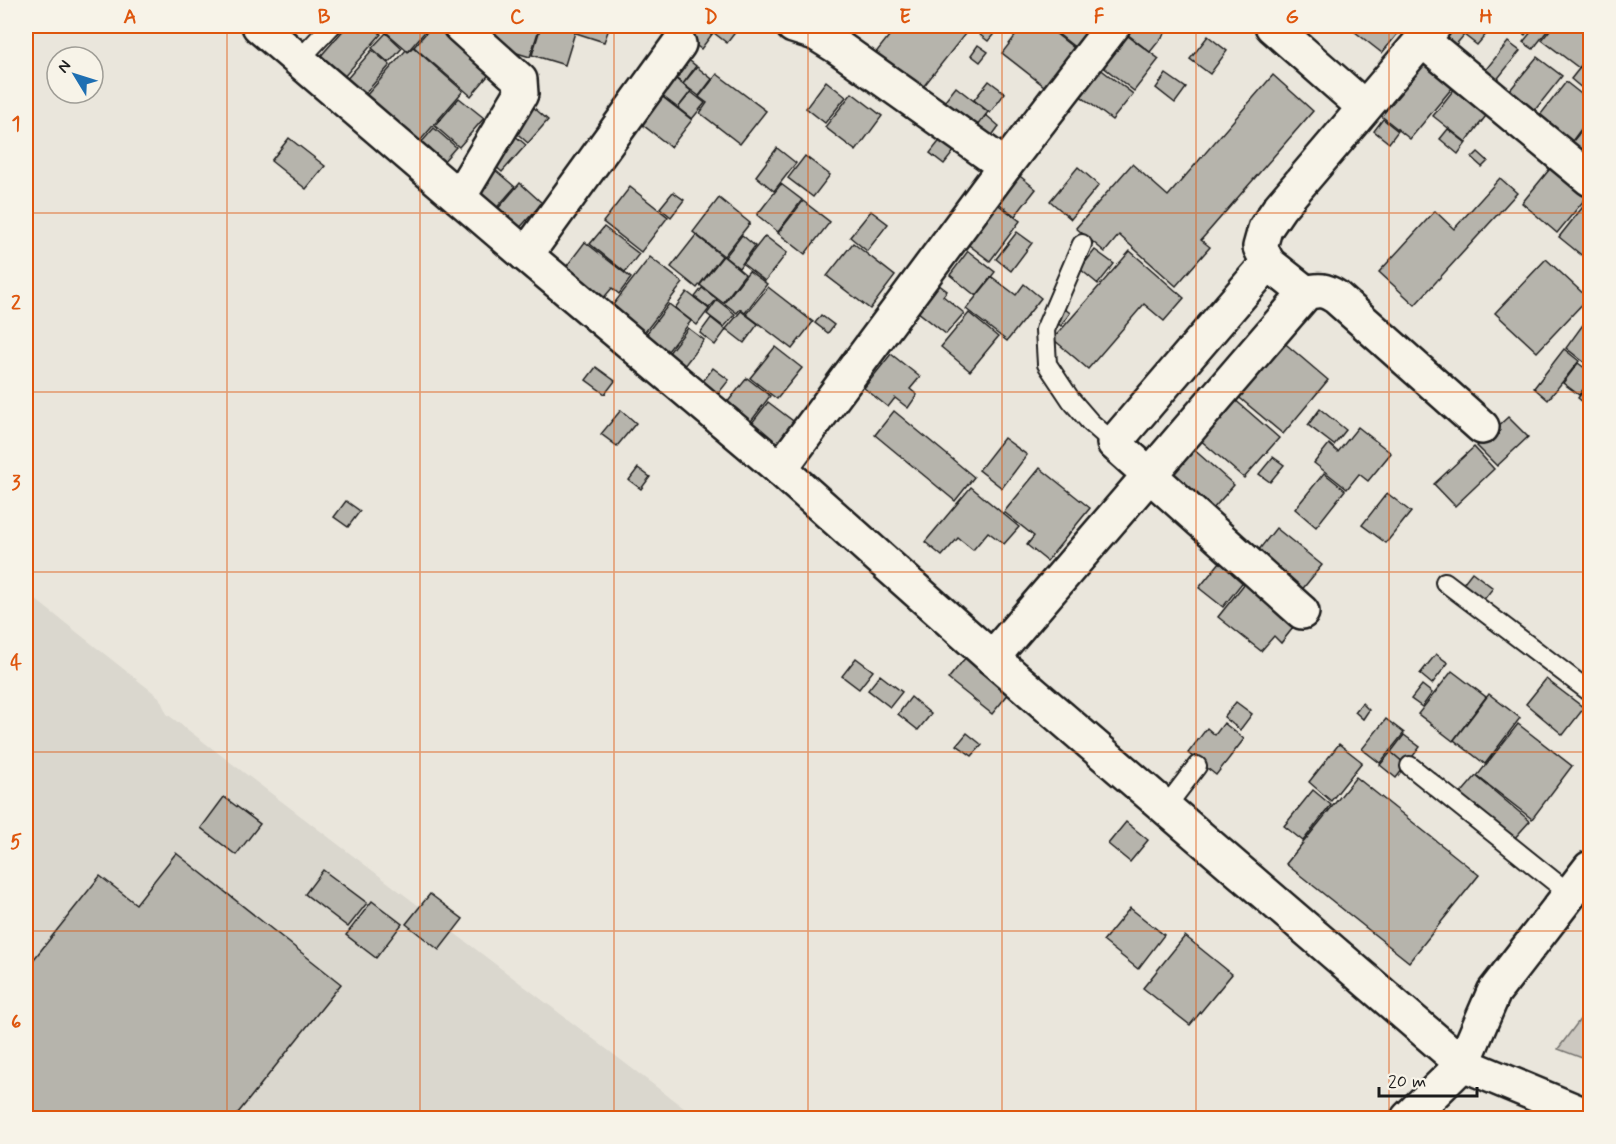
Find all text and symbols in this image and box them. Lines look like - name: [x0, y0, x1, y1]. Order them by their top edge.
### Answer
- text: A: [123, 4, 137, 31]
- text: B: [318, 4, 331, 31]
- text: C: [510, 4, 525, 31]
- text: D: [704, 4, 718, 31]
- text: E: [899, 4, 911, 31]
- text: F: [1094, 4, 1105, 31]
- text: G: [1285, 4, 1299, 31]
- text: H: [1479, 4, 1493, 31]
- north arrow: [45, 45, 105, 105]
- text: N: [53, 56, 76, 77]
- text: 1: [12, 111, 20, 138]
- text: 2: [11, 290, 21, 317]
- text: 3: [11, 470, 21, 497]
- text: 4: [10, 650, 22, 677]
- text: 5: [10, 829, 22, 856]
- text: 6: [11, 1009, 21, 1036]
- scale bar: [1379, 1060, 1476, 1098]
- text: 20 m: [1388, 1070, 1426, 1094]

